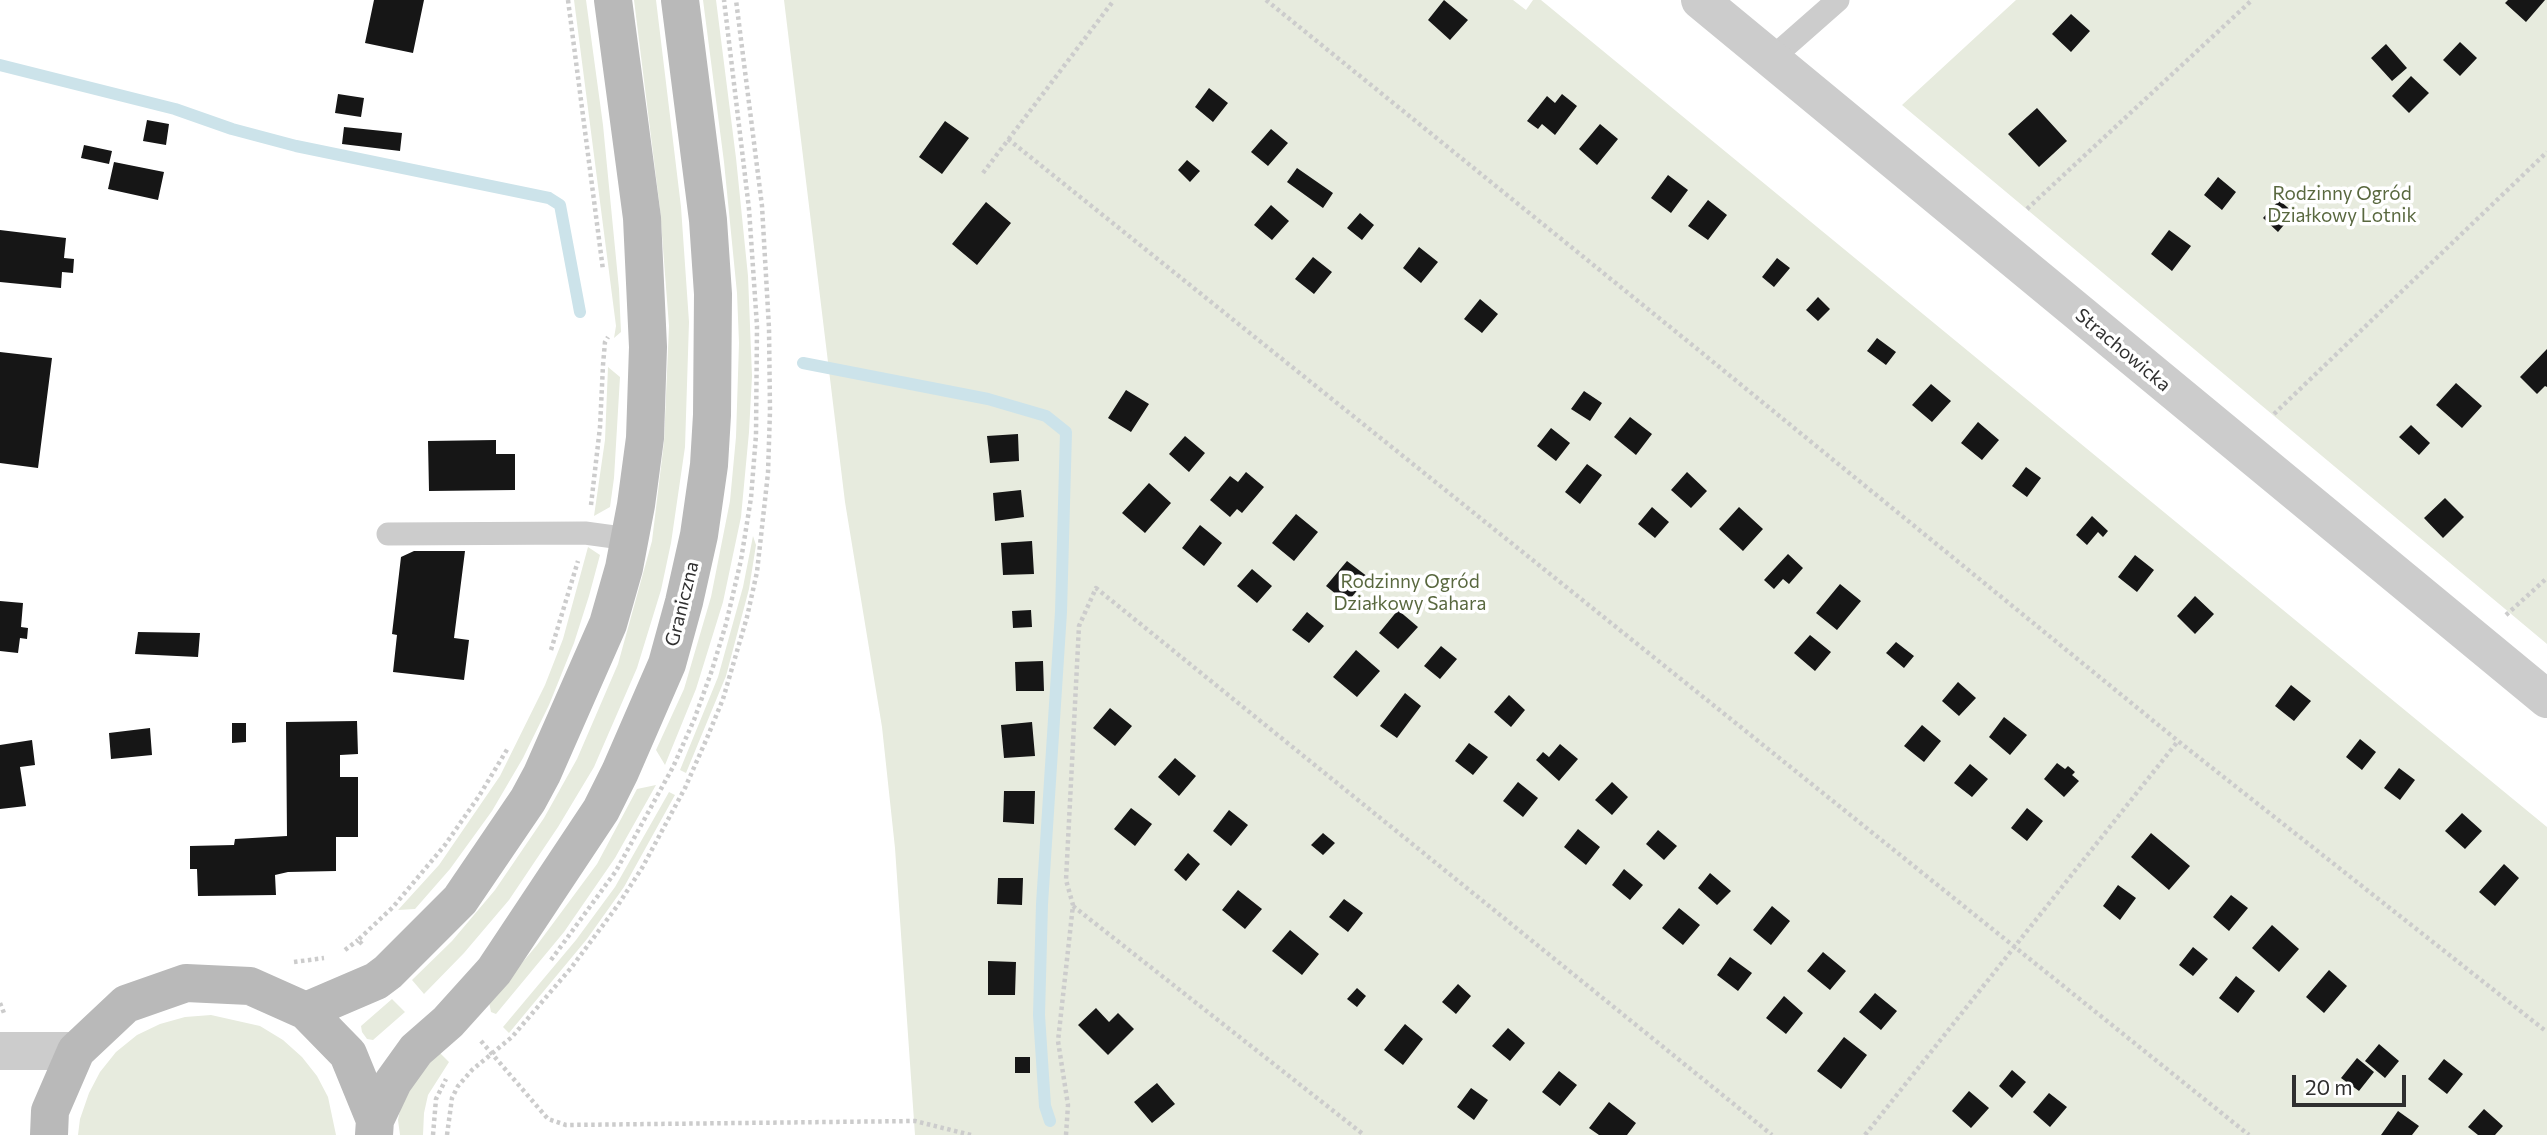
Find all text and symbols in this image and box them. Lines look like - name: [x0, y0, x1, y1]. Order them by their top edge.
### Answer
- park label: Rodzinny Ogród Działkowy Lotnik: [2267, 183, 2417, 227]
- street label: Strachowicka: [2071, 304, 2175, 396]
- street label: Graniczna: [660, 559, 704, 649]
- park label: Rodzinny Ogród Działkowy Sahara: [1334, 571, 1486, 615]
- scale bar: [2295, 1062, 2409, 1106]
- text: 20 m: [2305, 1074, 2353, 1099]

